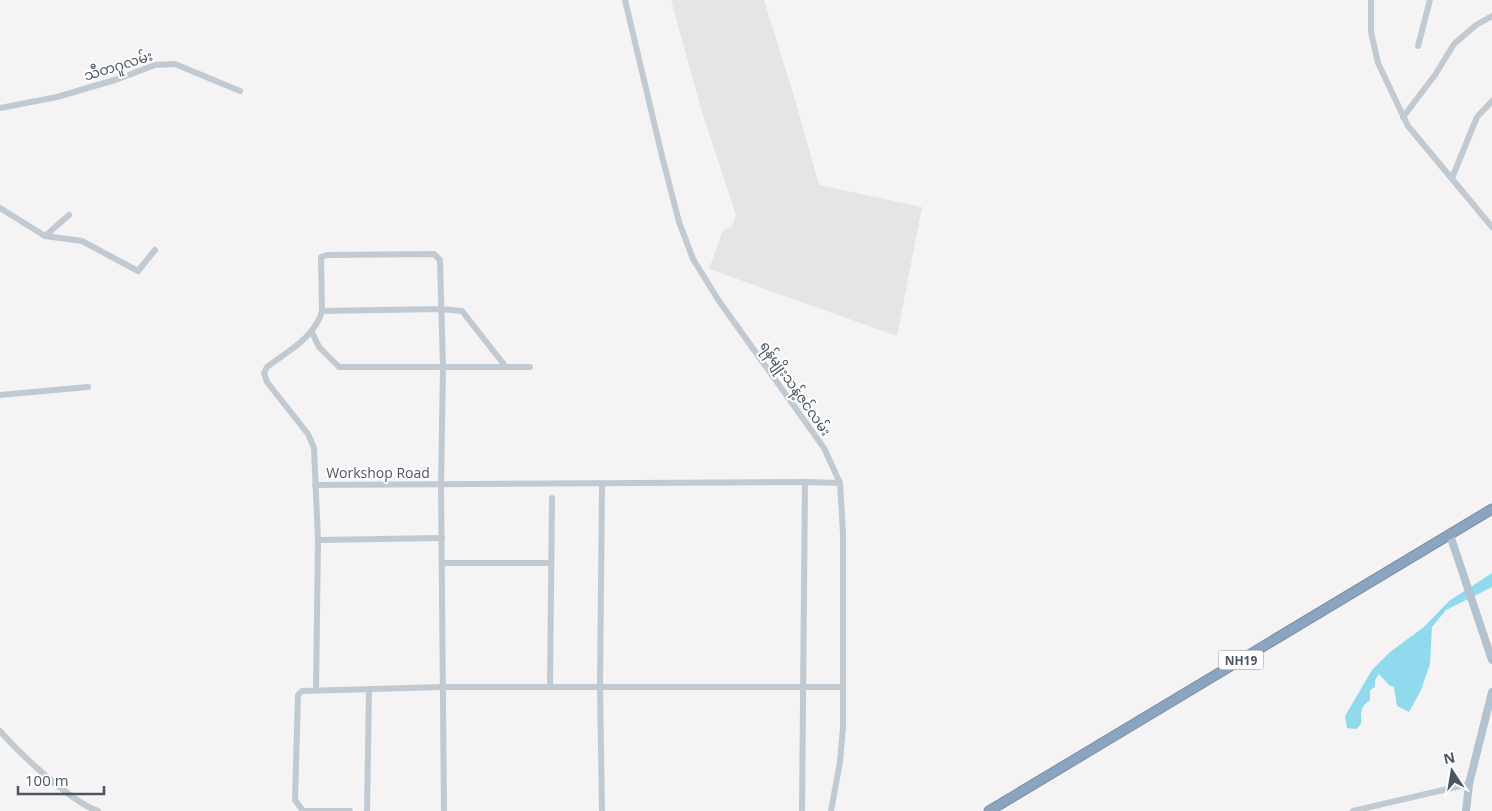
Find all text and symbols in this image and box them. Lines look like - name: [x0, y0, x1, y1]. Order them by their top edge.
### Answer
- street label: သီတဂူလမ်း: [81, 46, 156, 87]
- street label: ရန်မျိုးသန့်ဇင်လမ်း: [754, 337, 836, 441]
- street label: Workshop Road: [326, 463, 430, 482]
- road number: NH19: [1218, 650, 1264, 670]
- north arrow: [1427, 746, 1477, 796]
- text: N: [1442, 747, 1457, 768]
- scale bar: [18, 764, 104, 796]
- text: 100 m: [25, 770, 69, 790]

